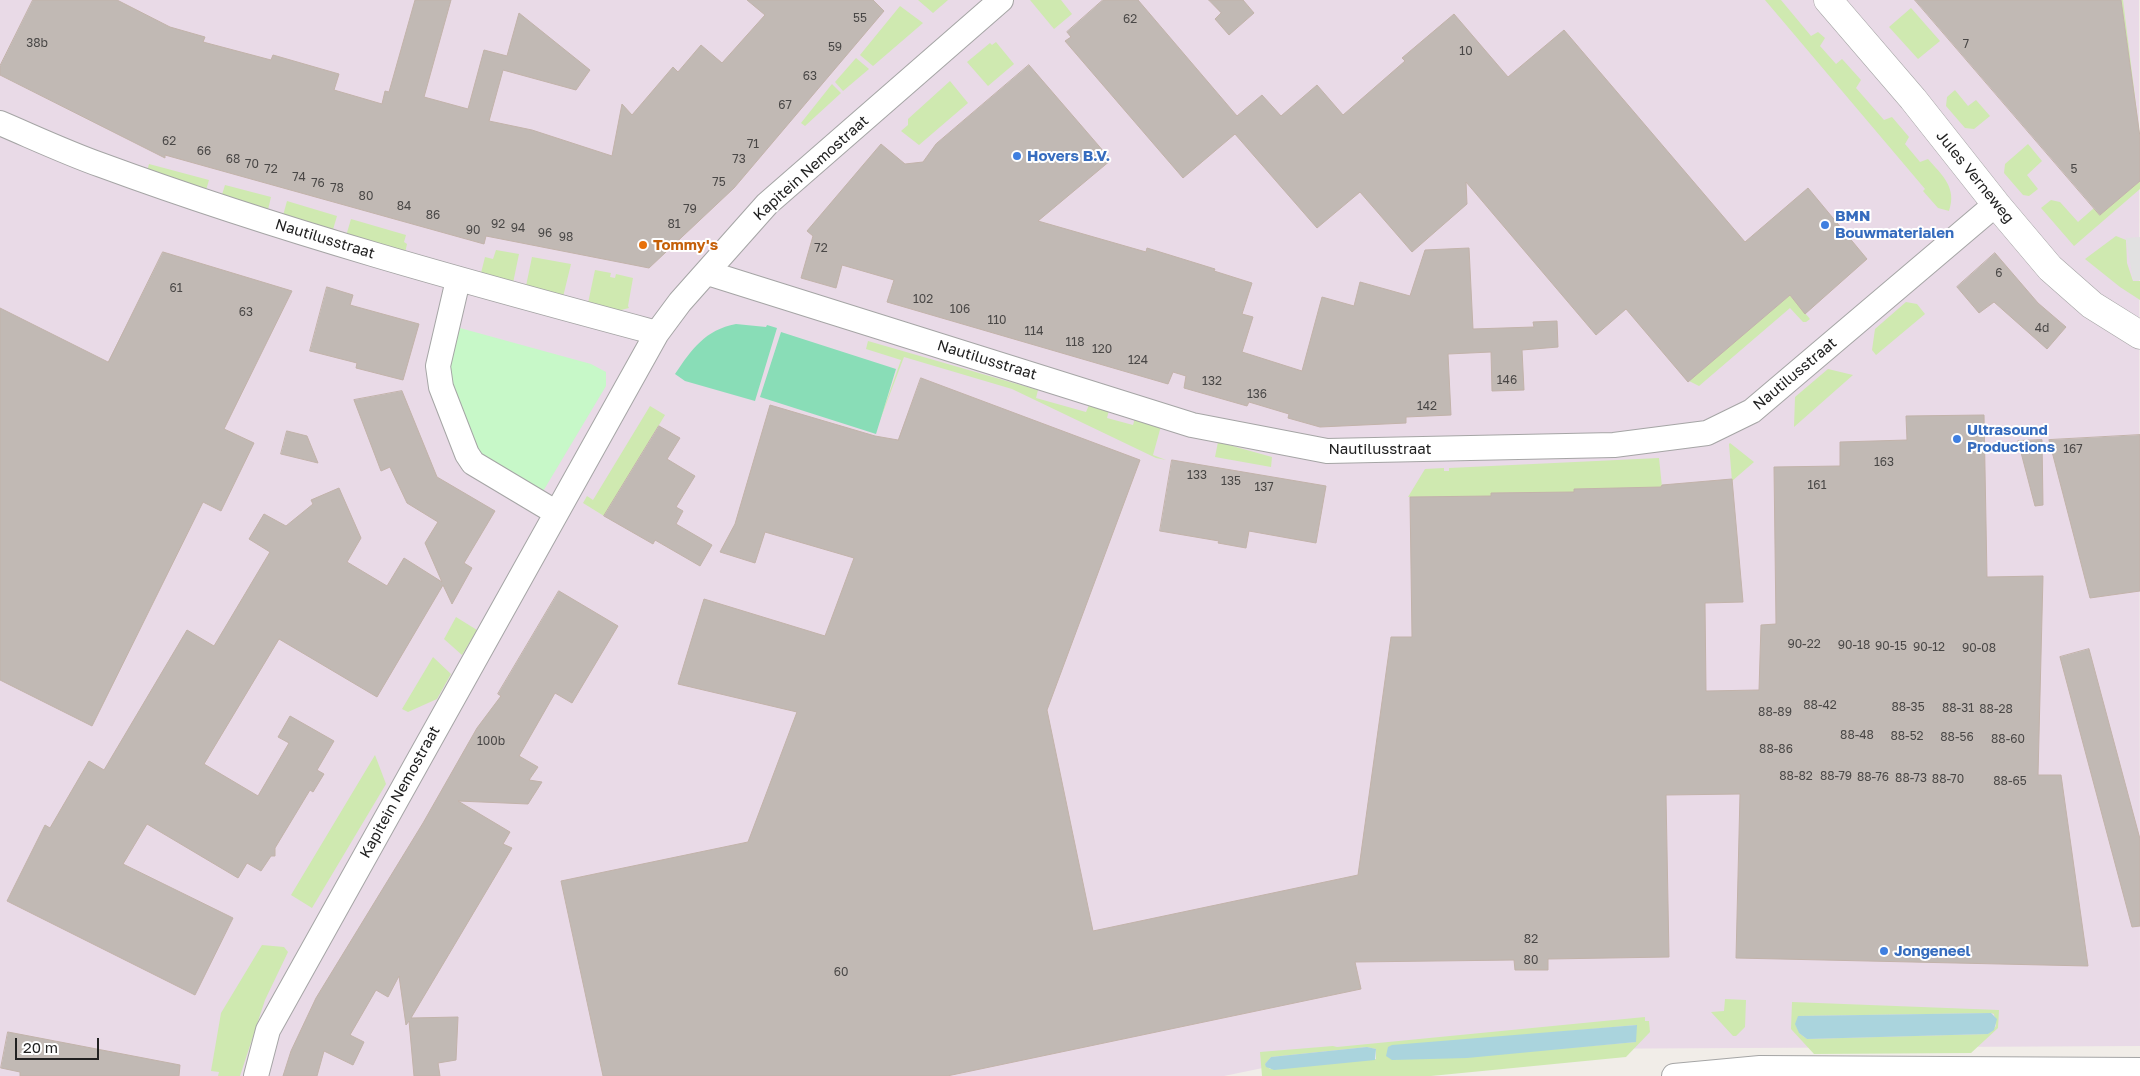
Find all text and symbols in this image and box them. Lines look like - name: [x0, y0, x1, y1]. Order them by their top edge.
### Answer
- house number: 55: [853, 11, 867, 25]
- house number: 62: [1123, 12, 1137, 26]
- house number: 38b: [26, 36, 48, 50]
- house number: 7: [1963, 37, 1969, 51]
- house number: 59: [828, 40, 842, 54]
- house number: 10: [1459, 44, 1473, 58]
- house number: 63: [803, 69, 817, 83]
- house number: 67: [778, 98, 792, 112]
- street label: Kapitein Nemostraat: [750, 112, 872, 224]
- street label: Jules Verneweg: [1932, 127, 2018, 227]
- house number: 62: [162, 134, 176, 148]
- house number: 71: [747, 137, 759, 151]
- house number: 66: [197, 144, 211, 158]
- place label: Hovers B.V.: [1027, 147, 1110, 165]
- marker: Hovers B.V.: [1011, 150, 1023, 162]
- house number: 68: [226, 152, 240, 166]
- house number: 73: [732, 152, 746, 166]
- house number: 70: [245, 157, 259, 171]
- house number: 72: [264, 162, 278, 176]
- house number: 5: [2071, 162, 2077, 176]
- house number: 74: [292, 170, 306, 184]
- house number: 75: [712, 175, 726, 189]
- house number: 76: [311, 176, 325, 190]
- house number: 78: [330, 181, 344, 195]
- house number: 80: [359, 189, 373, 203]
- house number: 84: [397, 199, 411, 213]
- house number: 79: [683, 202, 697, 216]
- place label: BMN Bouwmaterialen: [1835, 207, 1954, 242]
- house number: 86: [426, 208, 440, 222]
- street label: Nautilusstraat: [273, 215, 377, 263]
- house number: 92: [491, 217, 505, 231]
- house number: 81: [667, 217, 681, 231]
- marker: BMN Bouwmaterialen: [1819, 219, 1831, 231]
- house number: 94: [511, 221, 525, 235]
- house number: 90: [466, 223, 480, 237]
- house number: 96: [538, 226, 552, 240]
- house number: 98: [559, 230, 573, 244]
- place label: Tommy's: [653, 236, 718, 254]
- marker: Tommy's: [637, 239, 649, 251]
- house number: 72: [814, 241, 828, 255]
- house number: 6: [1995, 266, 2003, 280]
- house number: 61: [169, 281, 183, 295]
- house number: 102: [913, 292, 933, 306]
- house number: 106: [950, 302, 970, 316]
- house number: 63: [239, 305, 253, 319]
- house number: 110: [987, 313, 1007, 327]
- house number: 4d: [2035, 321, 2049, 335]
- house number: 114: [1025, 324, 1043, 338]
- street label: Nautilusstraat: [1750, 334, 1840, 414]
- house number: 118: [1066, 335, 1084, 349]
- street label: Nautilusstraat: [935, 336, 1039, 384]
- house number: 120: [1092, 342, 1112, 356]
- house number: 124: [1128, 353, 1148, 367]
- house number: 146: [1497, 373, 1517, 387]
- house number: 132: [1202, 374, 1222, 388]
- house number: 136: [1247, 387, 1267, 401]
- house number: 142: [1417, 399, 1437, 413]
- place label: Ultrasound Productions: [1967, 421, 2055, 456]
- marker: Ultrasound Productions: [1951, 433, 1963, 445]
- street label: Nautilusstraat: [1328, 440, 1432, 458]
- house number: 167: [2063, 442, 2083, 456]
- house number: 163: [1874, 455, 1894, 469]
- house number: 133: [1187, 468, 1207, 482]
- house number: 135: [1221, 474, 1241, 488]
- house number: 161: [1808, 478, 1826, 492]
- house number: 137: [1254, 480, 1274, 494]
- house number: 90-22: [1787, 637, 1821, 651]
- house number: 90-18: [1838, 638, 1870, 652]
- house number: 90-15: [1875, 639, 1907, 653]
- house number: 90-12: [1913, 640, 1945, 654]
- house number: 90-08: [1962, 641, 1996, 655]
- house number: 88-42: [1803, 698, 1837, 712]
- house number: 88-35: [1891, 700, 1925, 714]
- house number: 88-31: [1942, 701, 1974, 715]
- house number: 88-28: [1979, 702, 2013, 716]
- house number: 88-89: [1758, 705, 1792, 719]
- street label: Kapitein Nemostraat: [356, 723, 444, 861]
- house number: 88-48: [1840, 728, 1874, 742]
- house number: 88-52: [1890, 729, 1924, 743]
- house number: 88-56: [1940, 730, 1974, 744]
- house number: 88-60: [1991, 732, 2025, 746]
- house number: 100b: [477, 734, 505, 748]
- house number: 88-86: [1759, 742, 1793, 756]
- house number: 88-82: [1779, 769, 1813, 783]
- house number: 88-79: [1820, 769, 1852, 783]
- house number: 88-76: [1857, 770, 1889, 784]
- house number: 88-73: [1895, 771, 1927, 785]
- house number: 88-70: [1932, 772, 1964, 786]
- house number: 88-65: [1993, 774, 2027, 788]
- house number: 82: [1524, 932, 1538, 946]
- place label: Jongeneel: [1894, 942, 1970, 960]
- marker: Jongeneel: [1878, 945, 1890, 957]
- house number: 80: [1524, 953, 1538, 967]
- house number: 60: [834, 965, 848, 979]
- scale bar: [18, 1028, 101, 1060]
- text: 20 m: [23, 1038, 58, 1056]

